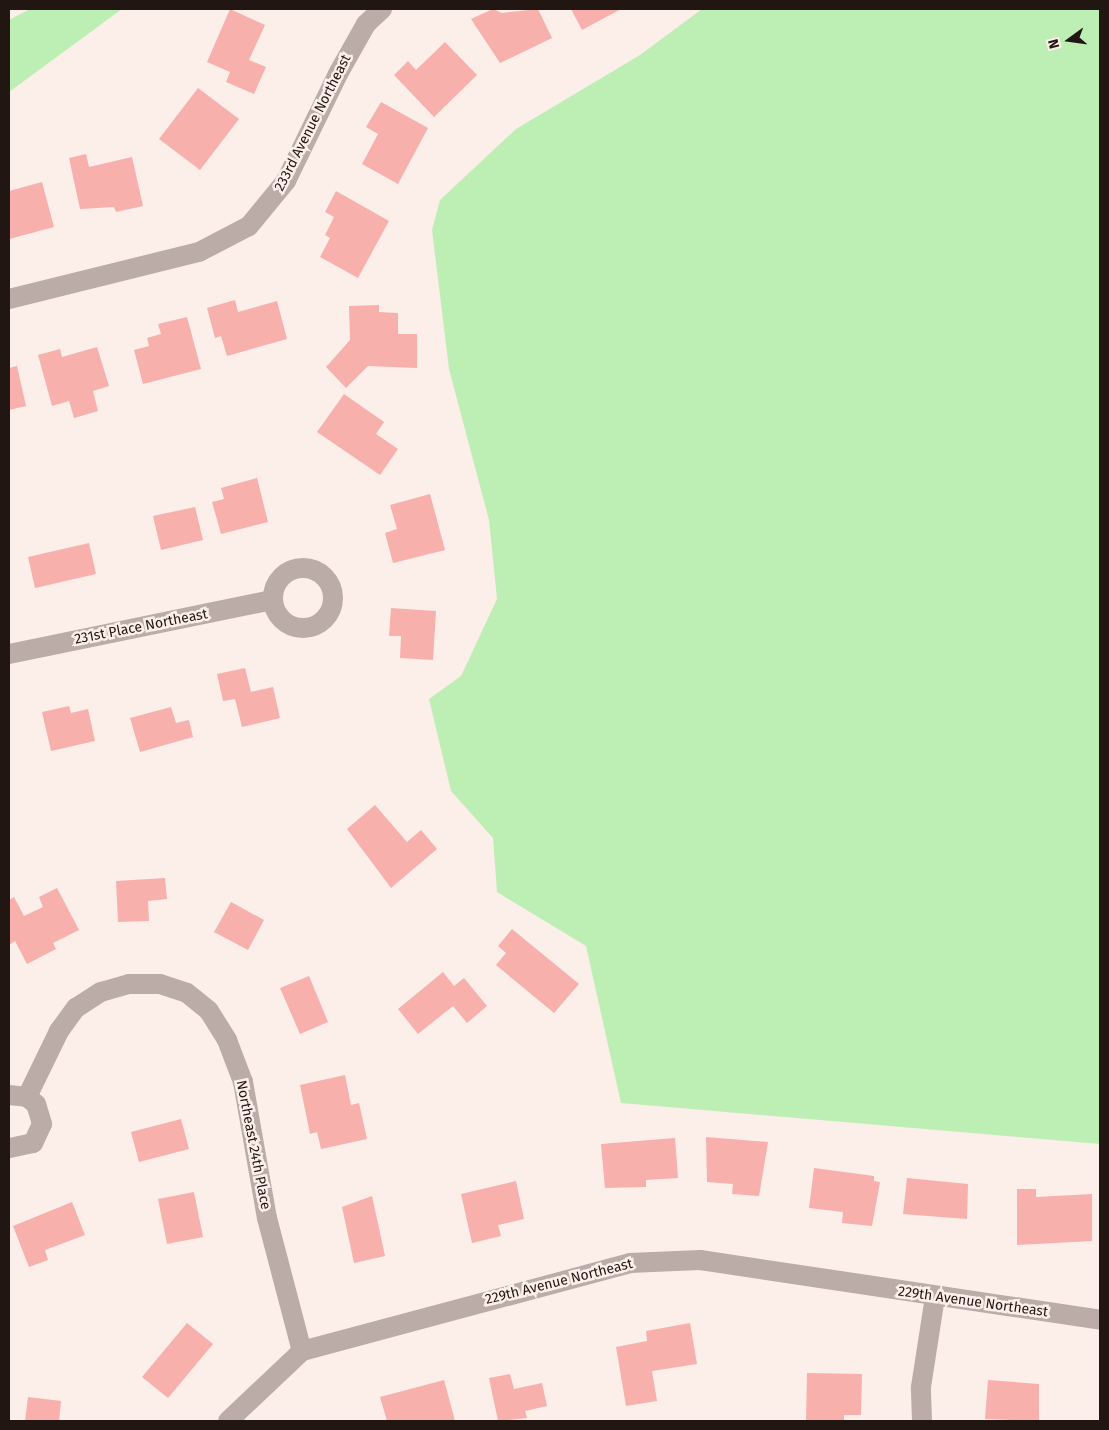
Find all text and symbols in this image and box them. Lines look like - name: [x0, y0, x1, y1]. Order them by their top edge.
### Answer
- north arrow: [1044, 15, 1094, 65]
- text: N: [1045, 37, 1063, 50]
- street label: 233rd Avenue Northeast: [271, 52, 355, 194]
- street label: 231st Place Northeast: [73, 606, 209, 648]
- street label: Northeast 24th Place: [232, 1079, 274, 1211]
- street label: 229th Avenue Northeast: [484, 1256, 634, 1308]
- street label: 229th Avenue Northeast: [897, 1283, 1049, 1321]

